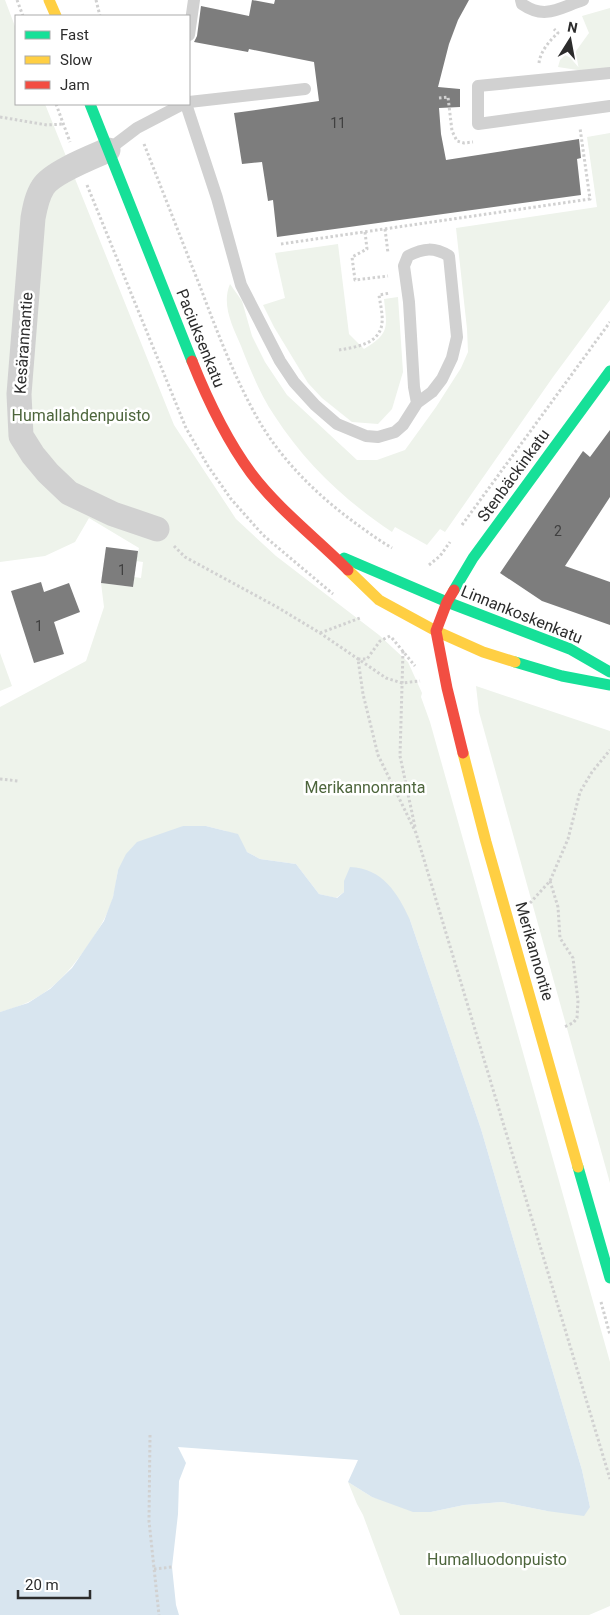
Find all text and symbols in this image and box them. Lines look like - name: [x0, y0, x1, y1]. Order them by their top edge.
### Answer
- legend: [15, 15, 190, 105]
- north arrow: [545, 15, 595, 65]
- text: N: [566, 18, 579, 36]
- text: Fast: [60, 26, 89, 44]
- text: Slow: [60, 51, 92, 69]
- text: Jam: [60, 76, 90, 94]
- house number: 11: [330, 115, 346, 131]
- street label: Paciuksenkatu: [172, 286, 229, 390]
- street label: Kesärannantie: [10, 292, 37, 395]
- park label: Humallahdenpuisto: [12, 406, 150, 425]
- street label: Stenbäckinkatu: [473, 425, 553, 525]
- house number: 2: [554, 523, 562, 539]
- house number: 1: [118, 562, 126, 578]
- street label: Linnankoskenkatu: [458, 581, 585, 648]
- house number: 1: [35, 618, 43, 634]
- park label: Merikannonranta: [305, 778, 425, 797]
- street label: Merikannontie: [511, 900, 558, 1003]
- park label: Humalluodonpuisto: [427, 1550, 567, 1569]
- scale bar: [18, 1568, 90, 1600]
- text: 20 m: [25, 1576, 59, 1594]

